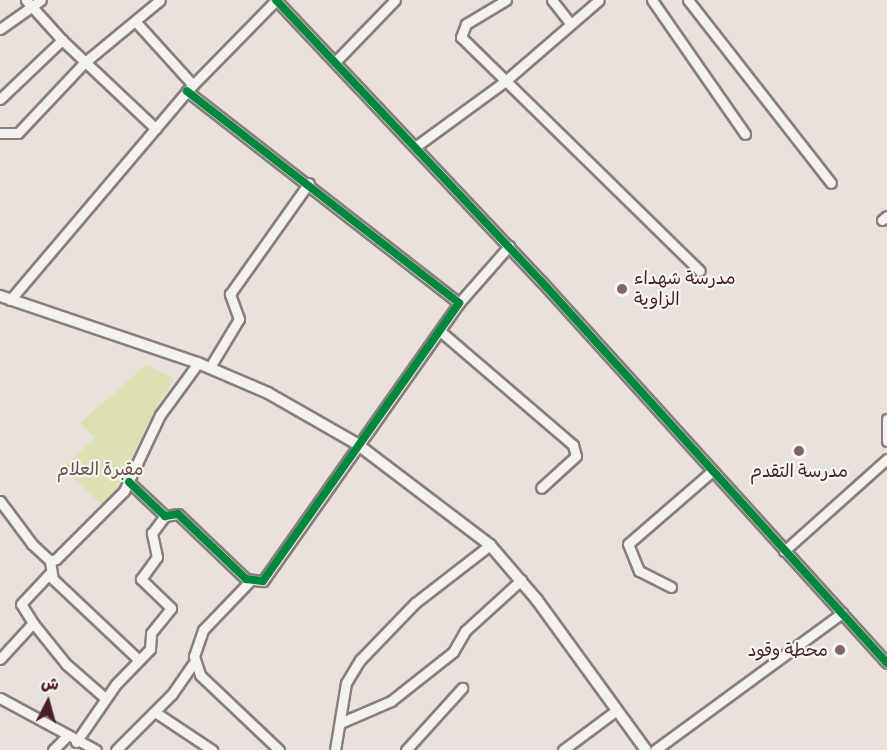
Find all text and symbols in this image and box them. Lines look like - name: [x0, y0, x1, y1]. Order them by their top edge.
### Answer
- place label: مدرسة شهداء الزاوية: [634, 268, 736, 310]
- marker: مدرسة شهداء الزاوية: [615, 282, 629, 296]
- marker: مدرسة التقدم: [792, 444, 806, 458]
- park label: مقبرة العلام: [57, 458, 143, 480]
- place label: مدرسة التقدم: [750, 460, 848, 482]
- place label: محطة وقود: [748, 639, 828, 661]
- marker: محطة وقود: [833, 643, 847, 657]
- north arrow: [18, 672, 78, 732]
- text: ش: [40, 673, 60, 694]

